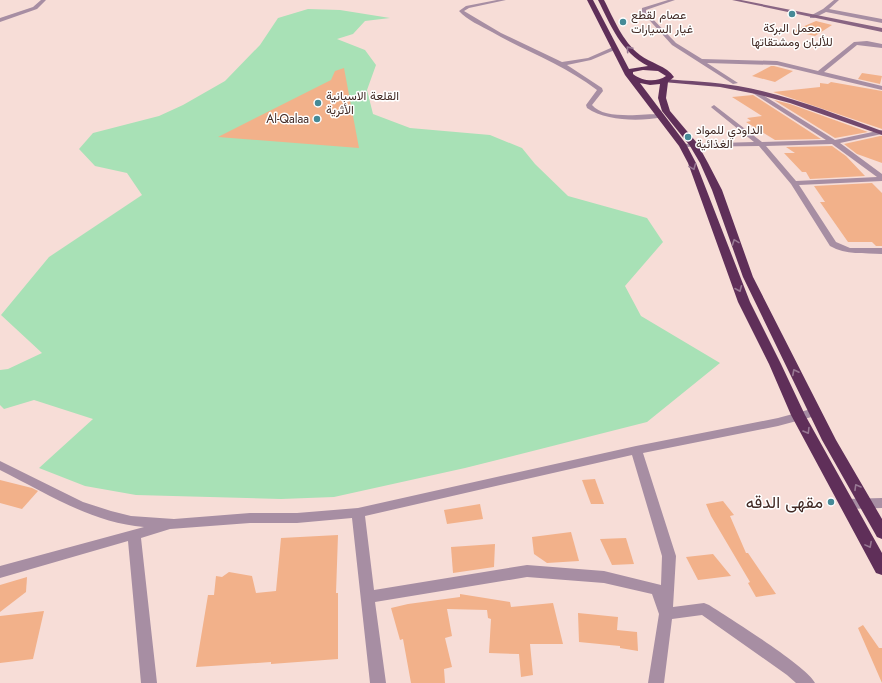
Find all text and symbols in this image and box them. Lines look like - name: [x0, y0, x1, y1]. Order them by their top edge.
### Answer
- place label: عصام لقطع غيار السيارات: [631, 6, 693, 38]
- marker: معمل البركة للألبان ومشتقاتها: [787, 9, 797, 19]
- marker: عصام لقطع غيار السيارات: [618, 17, 628, 27]
- place label: معمل البركة للألبان ومشتقاتها: [751, 19, 833, 51]
- one-way arrow: [626, 46, 634, 54]
- place label: القلعة الاسبانية الأثرية: [326, 87, 399, 119]
- marker: القلعة الاسبانية الأثرية: [313, 98, 323, 108]
- place label: Al-Qalaa: [266, 110, 309, 128]
- marker: Al-Qalaa: [312, 114, 322, 124]
- place label: الداودي للمواد الغذائية: [696, 121, 763, 153]
- marker: الداودي للمواد الغذائية: [683, 132, 693, 142]
- one-way arrow: [689, 163, 697, 170]
- one-way arrow: [731, 238, 739, 245]
- one-way arrow: [734, 285, 742, 292]
- one-way arrow: [792, 369, 800, 377]
- one-way arrow: [802, 427, 809, 434]
- one-way arrow: [854, 484, 861, 491]
- place label: مقهى الدقه: [746, 490, 823, 514]
- marker: مقهى الدقه: [826, 497, 836, 507]
- one-way arrow: [865, 541, 872, 548]

